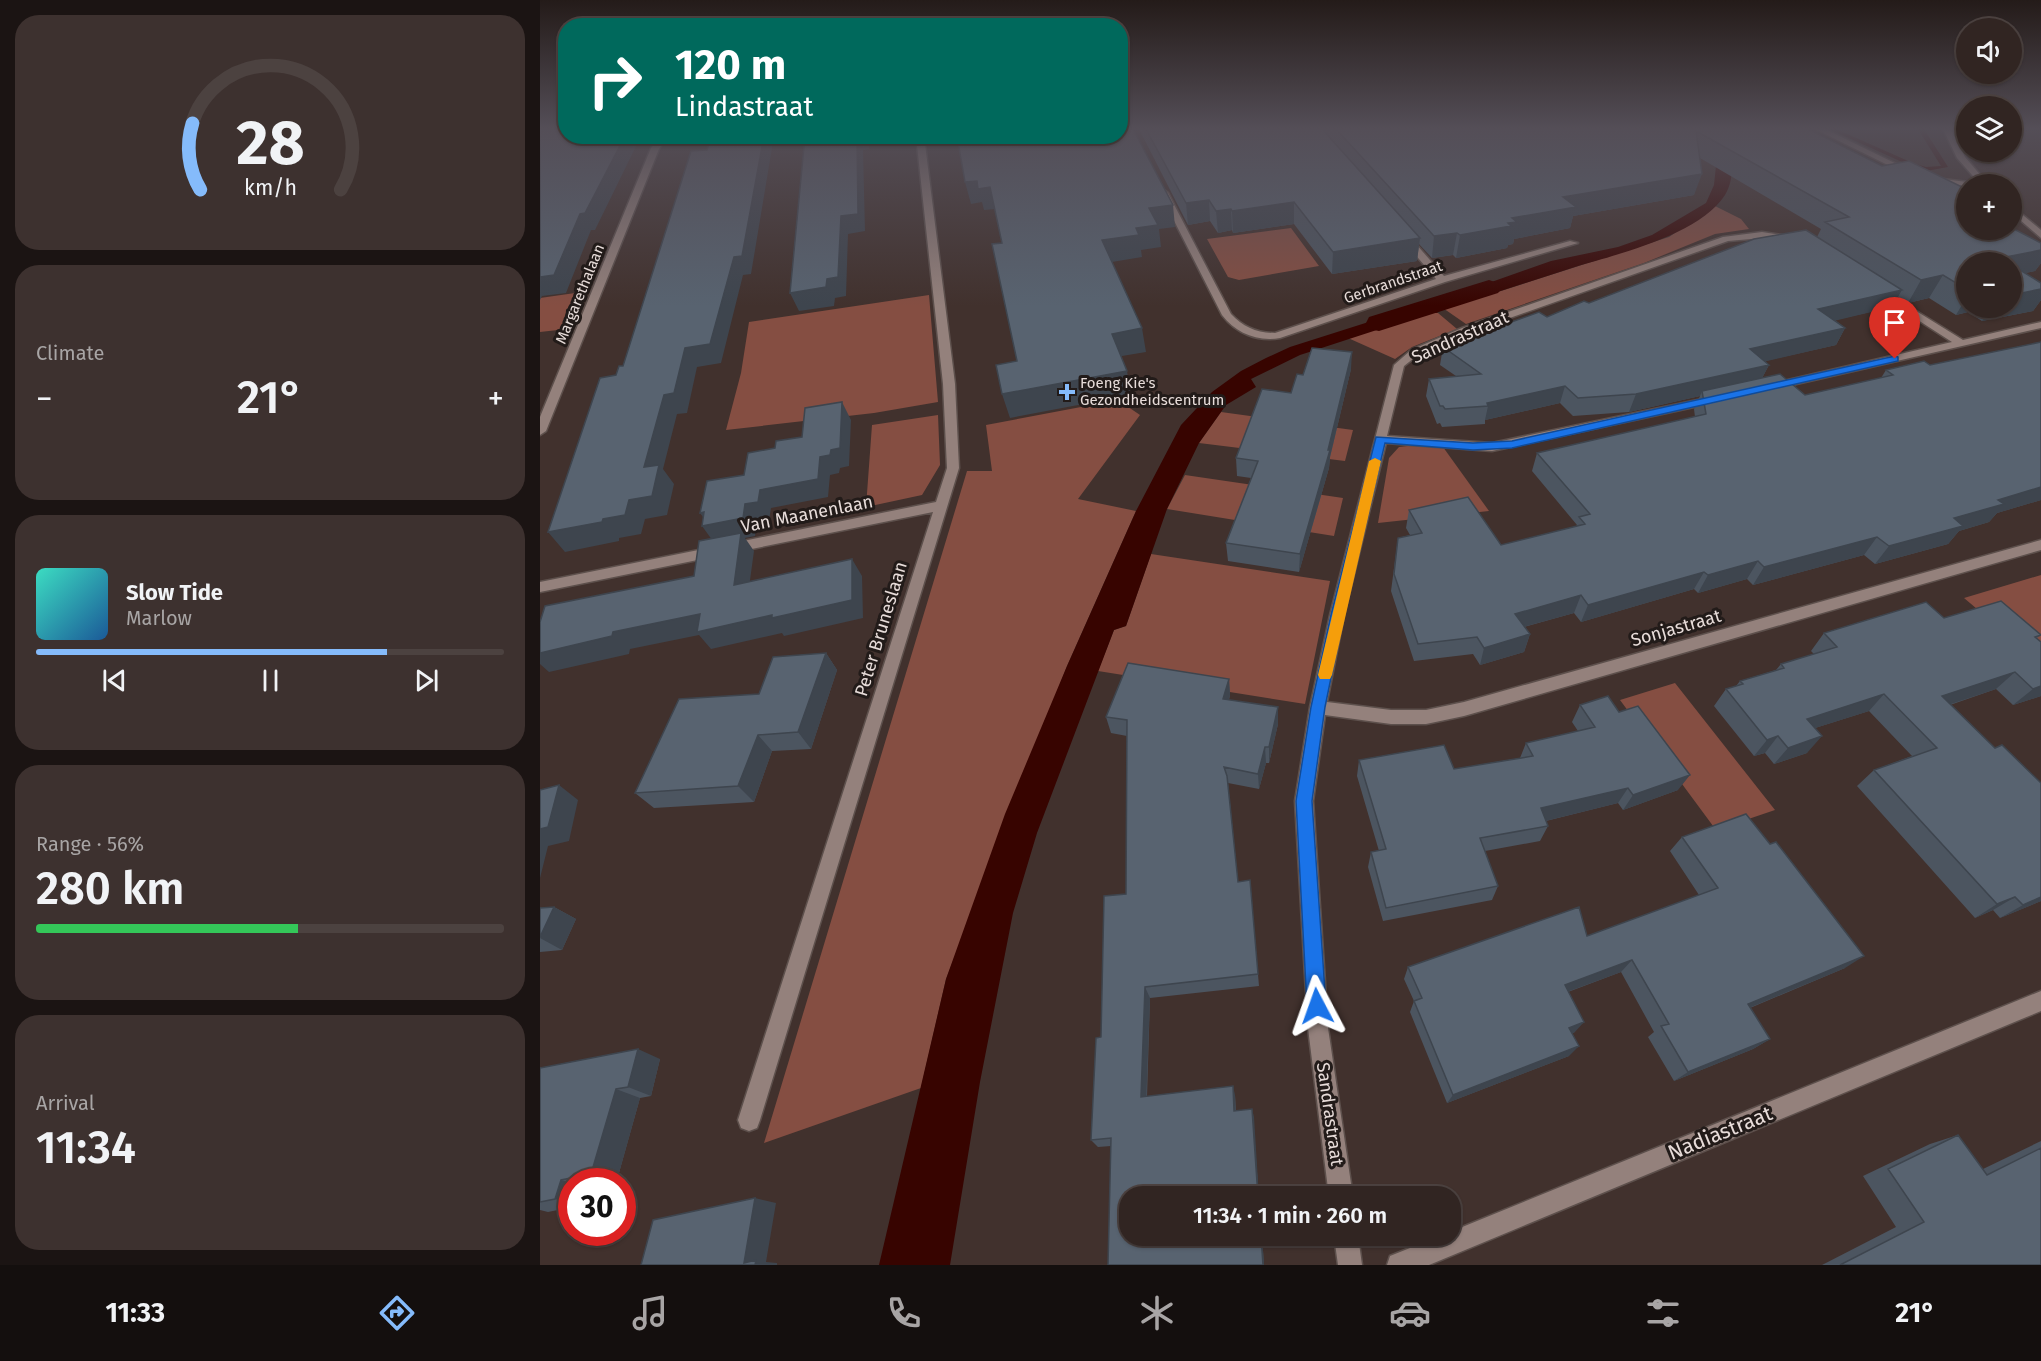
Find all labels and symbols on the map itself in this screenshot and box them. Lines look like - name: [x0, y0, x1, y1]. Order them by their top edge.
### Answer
- street label: Margarethalaan: [552, 241, 608, 347]
- street label: Gerbrandstraat: [1341, 257, 1445, 307]
- pin: [1869, 297, 1920, 359]
- street label: Sandrastraat: [1408, 306, 1512, 368]
- place label: Foeng Kie's Gezondheidscentrum: [1080, 374, 1224, 409]
- marker: Foeng Kie's Gezondheidscentrum: [1058, 383, 1076, 401]
- street label: Van Maanenlaan: [739, 490, 875, 538]
- street label: Peter Bruneslaan: [850, 559, 912, 699]
- street label: Sonjastraat: [1628, 605, 1724, 651]
- position arrow: [1285, 974, 1349, 1038]
- street label: Sandrastraat: [1312, 1061, 1348, 1168]
- street label: Nadiastraat: [1664, 1100, 1777, 1166]
- speed limit sign: 30: [558, 1168, 636, 1246]

